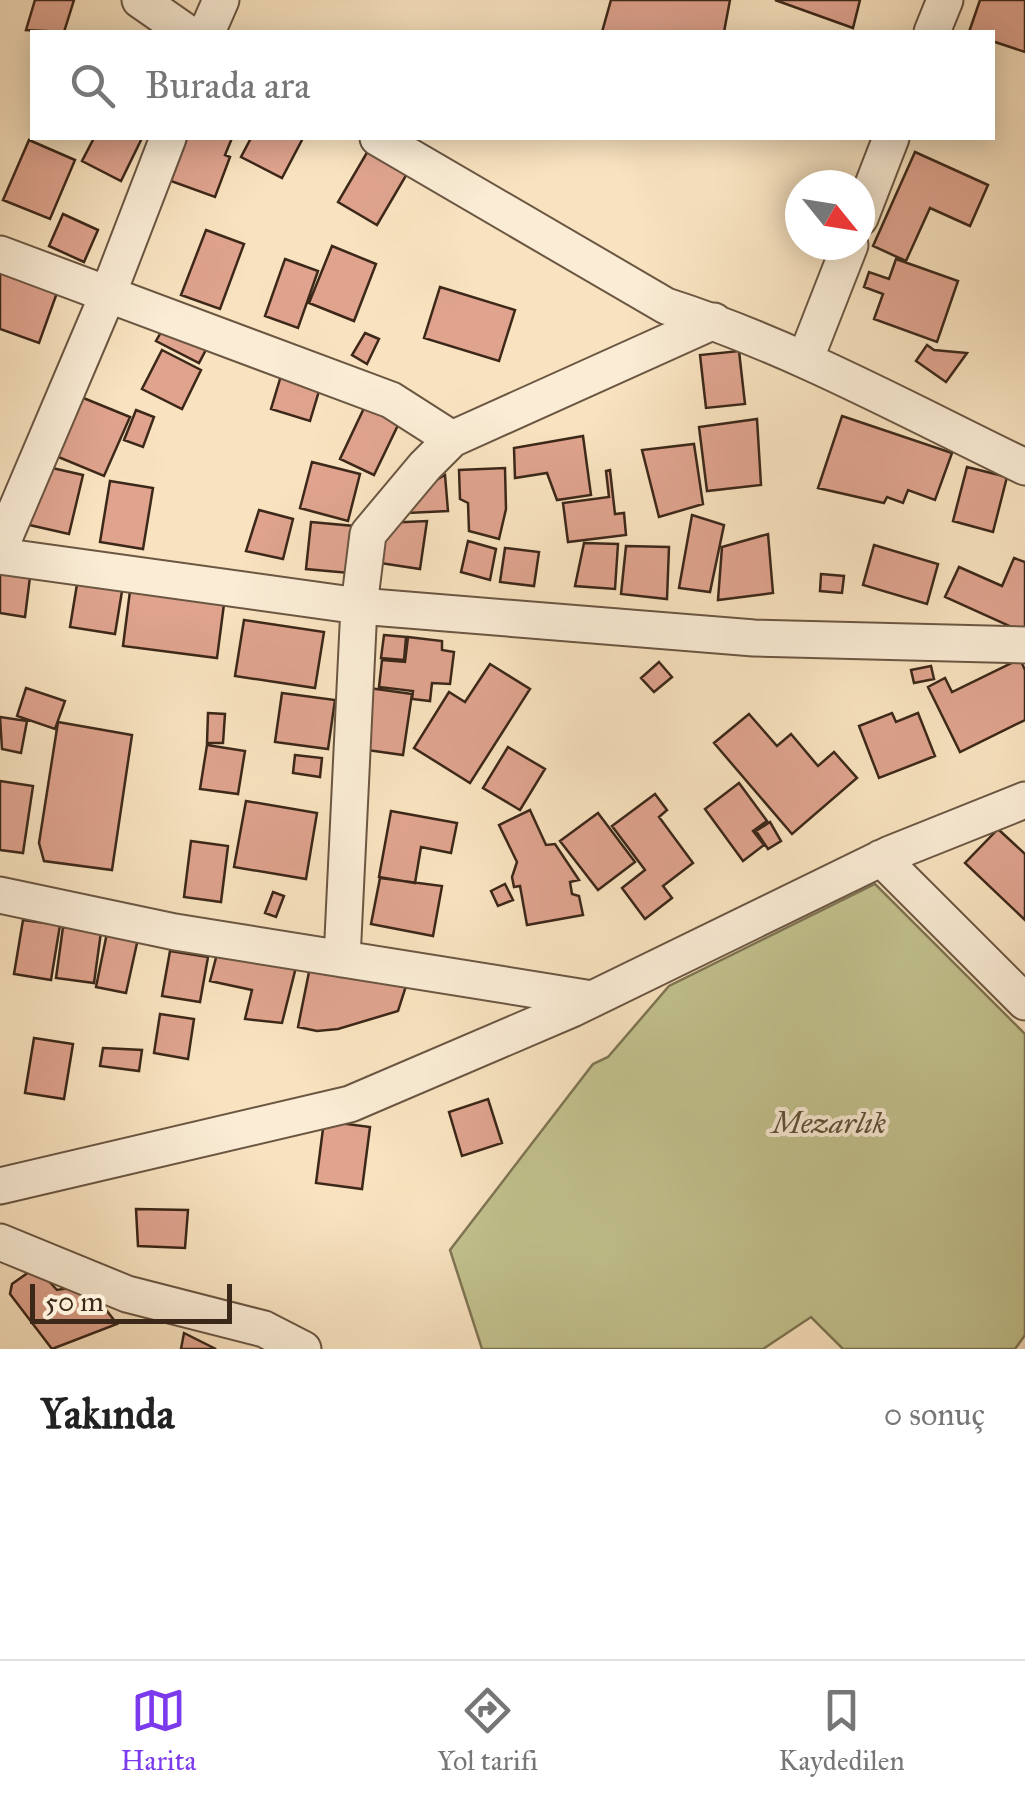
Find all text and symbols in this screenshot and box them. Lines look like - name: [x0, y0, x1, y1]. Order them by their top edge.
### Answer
- search box: [30, 30, 995, 140]
- icon: search: [65, 58, 120, 113]
- text: Burada ara: [145, 62, 310, 108]
- north arrow: [785, 170, 875, 260]
- park label: Mezarlık: [769, 1105, 886, 1141]
- scale bar: [30, 1279, 232, 1324]
- text: 50 m: [45, 1284, 104, 1319]
- text: Yakında: [40, 1388, 174, 1440]
- text: 0 sonuç: [884, 1395, 985, 1434]
- tab: Harita: [120, 1683, 196, 1778]
- tab: Yol tarifi: [437, 1683, 538, 1778]
- tab: Kaydedilen: [779, 1683, 905, 1778]

